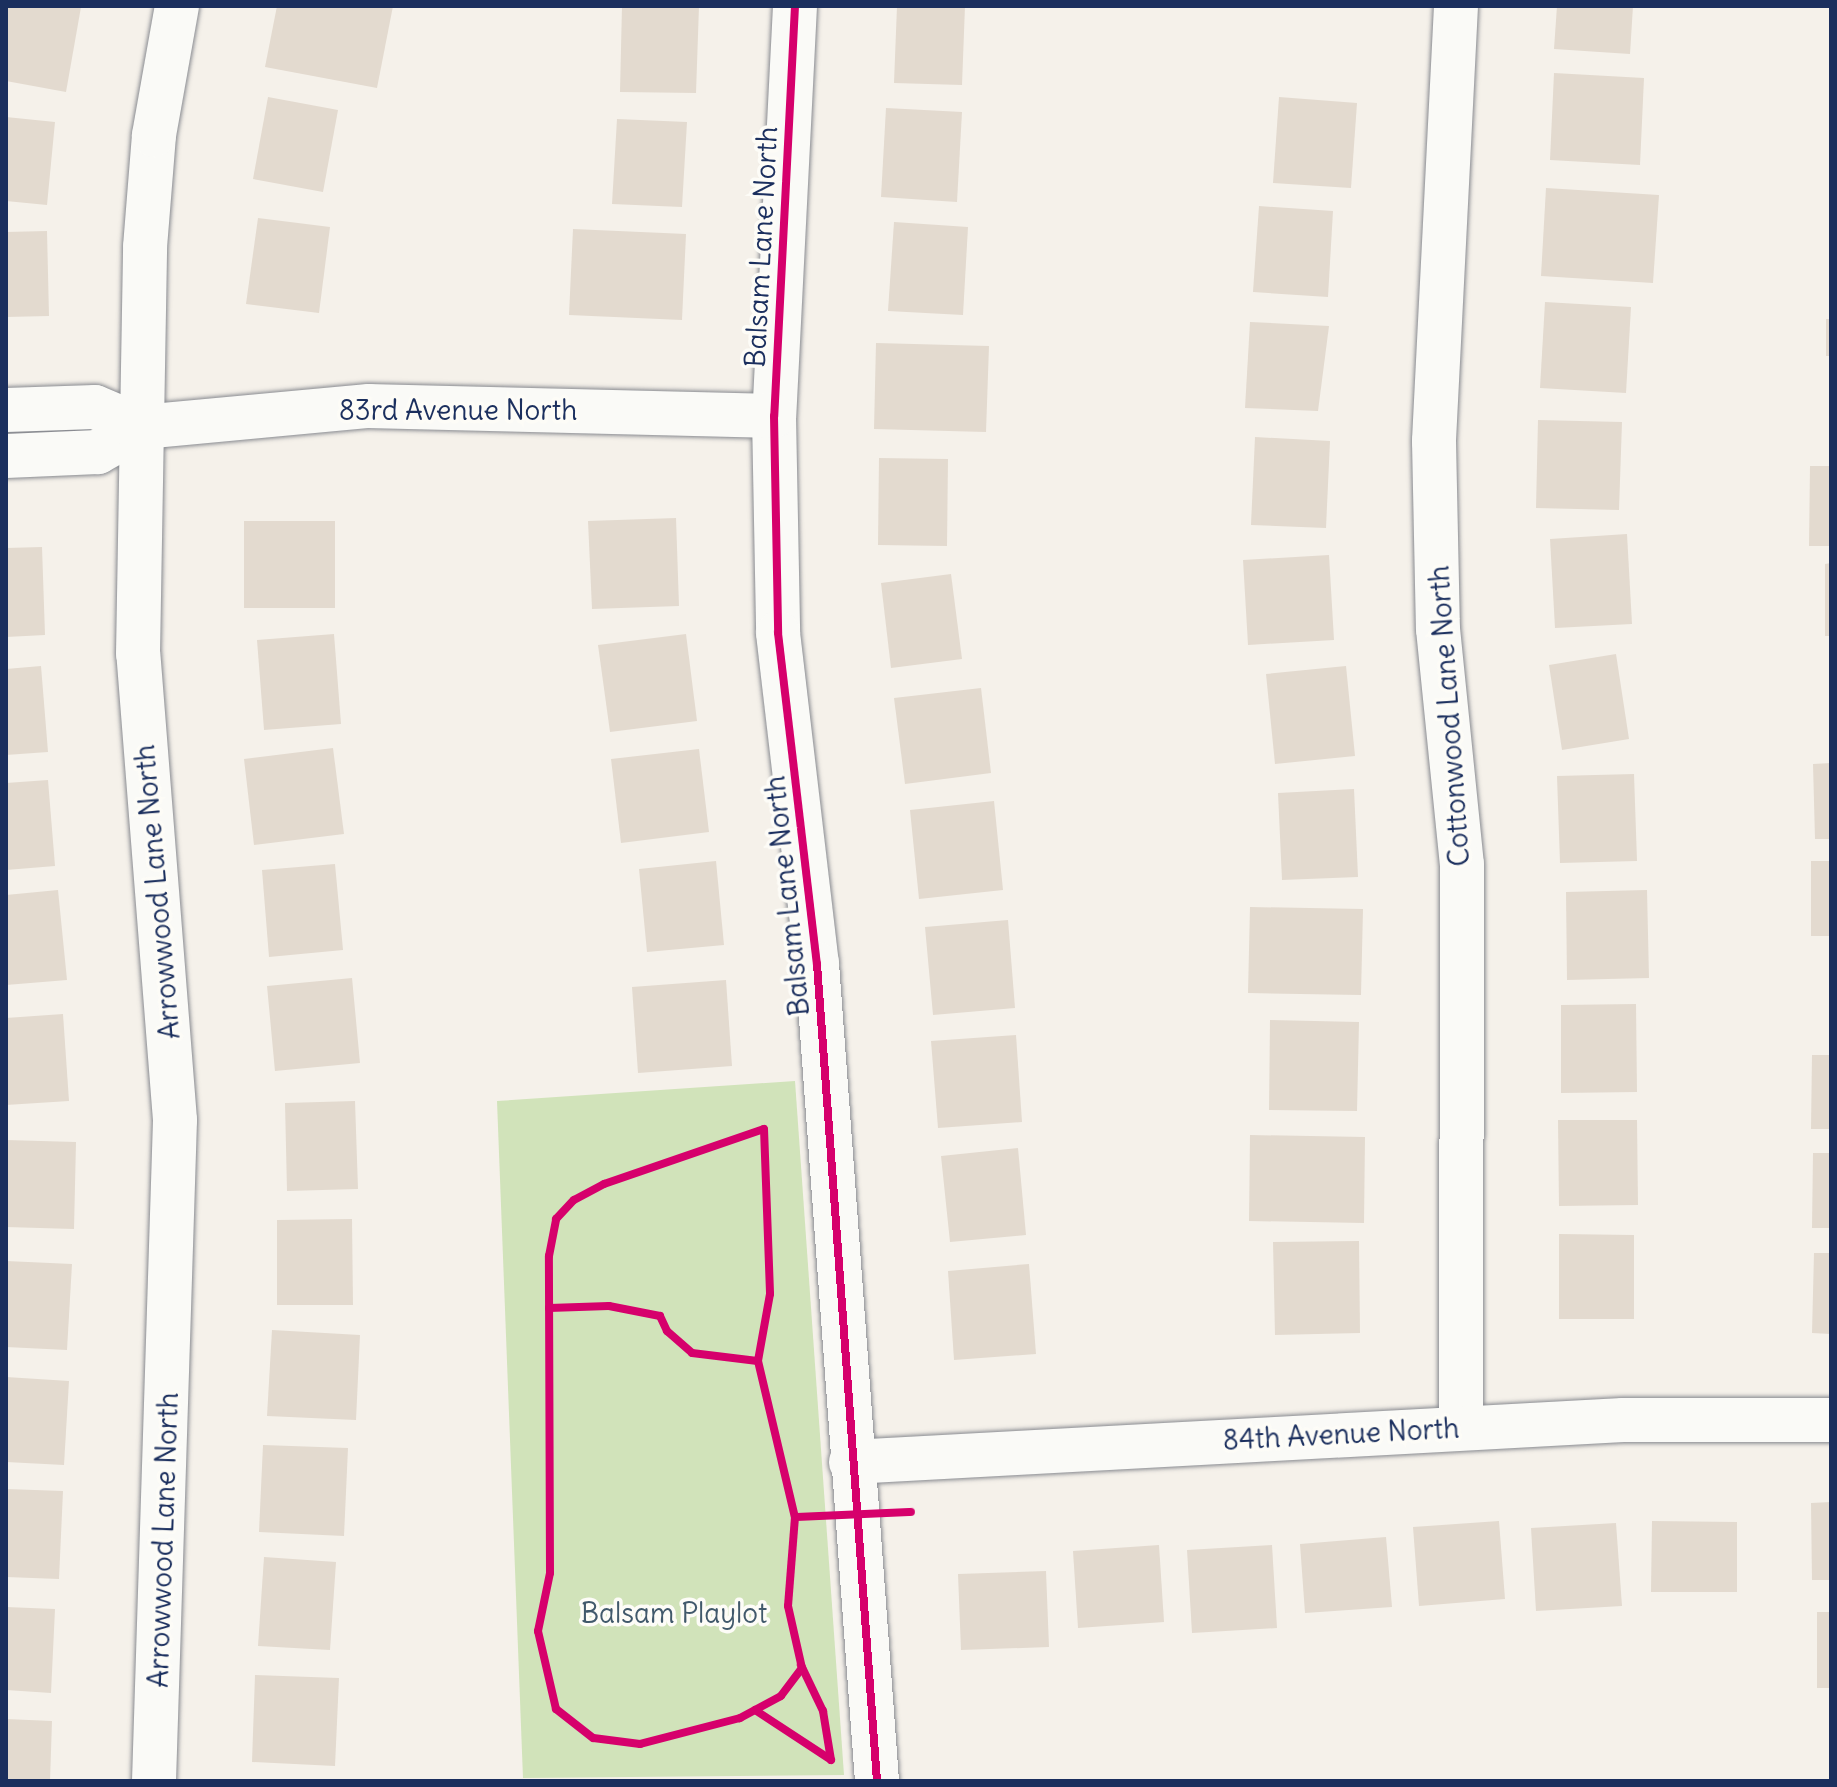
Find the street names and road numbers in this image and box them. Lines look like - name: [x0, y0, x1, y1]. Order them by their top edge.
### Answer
- street label: Balsam Lane North: [738, 126, 784, 368]
- street label: 83rd Avenue North: [339, 393, 577, 427]
- street label: Cottonwood Lane North: [1422, 564, 1476, 868]
- street label: Arrowwood Lane North: [127, 743, 187, 1041]
- street label: Balsam Lane North: [758, 774, 816, 1018]
- street label: Arrowwood Lane North: [141, 1392, 185, 1688]
- street label: 84th Avenue North: [1222, 1411, 1460, 1457]

